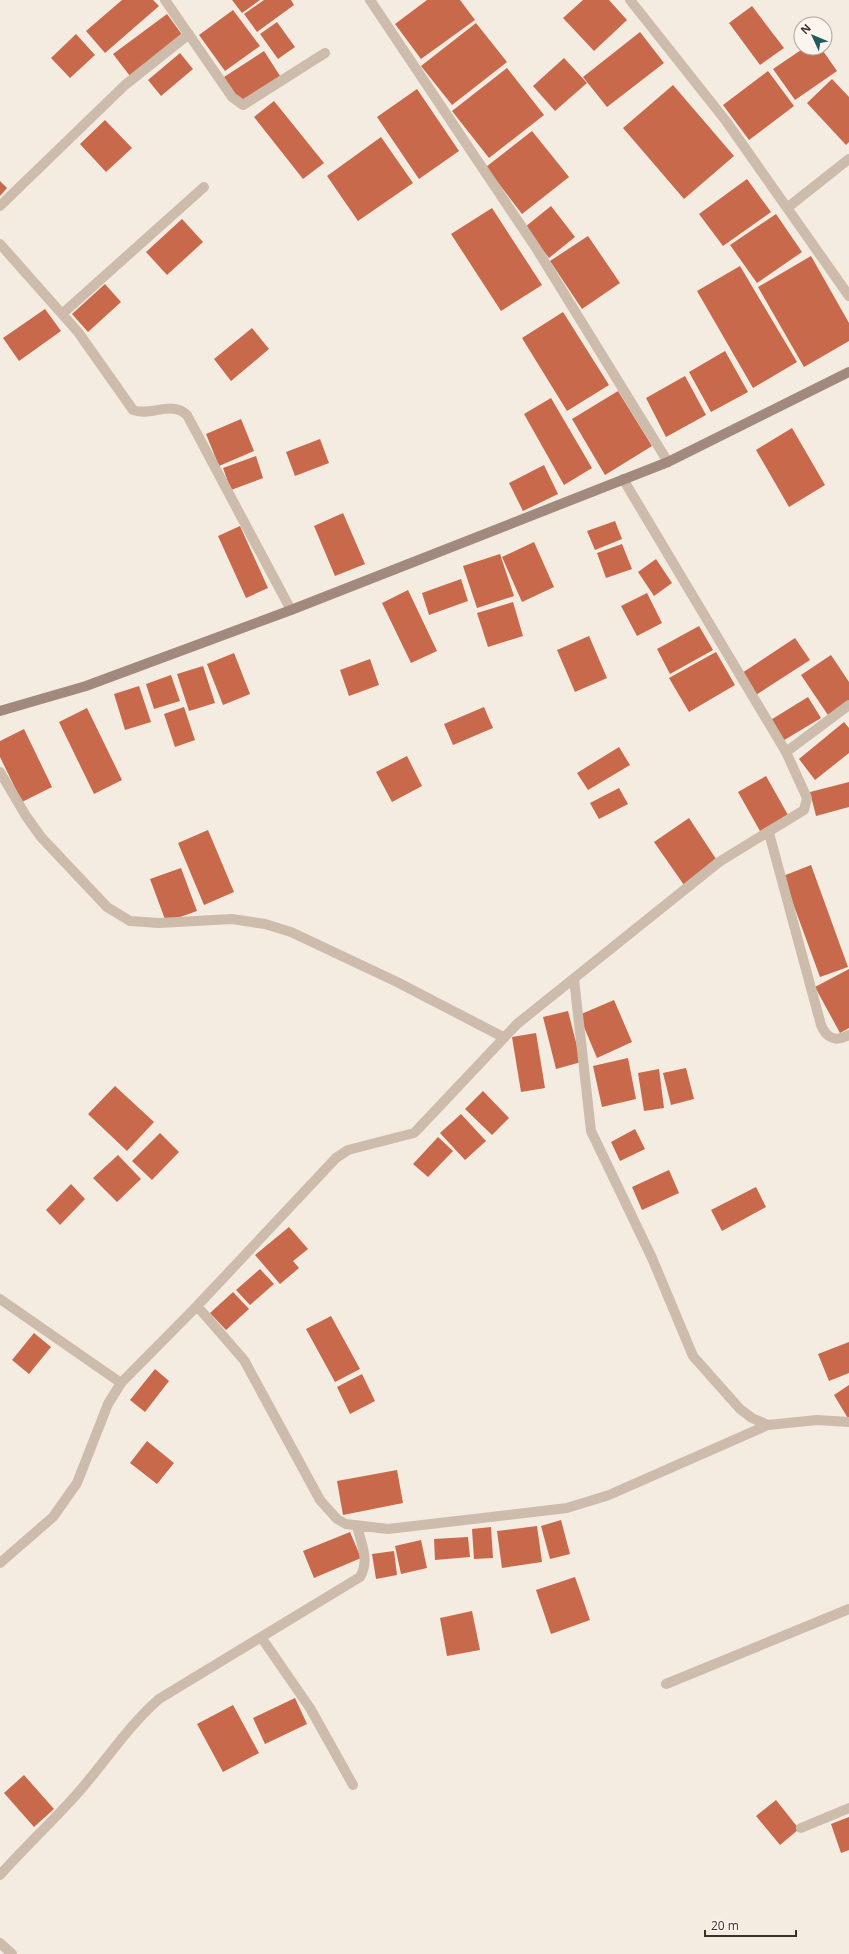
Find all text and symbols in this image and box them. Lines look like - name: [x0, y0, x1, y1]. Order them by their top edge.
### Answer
- north arrow: [793, 16, 833, 56]
- text: N: [797, 20, 814, 37]
- scale bar: [705, 1912, 796, 1938]
- text: 20 m: [711, 1917, 739, 1934]

